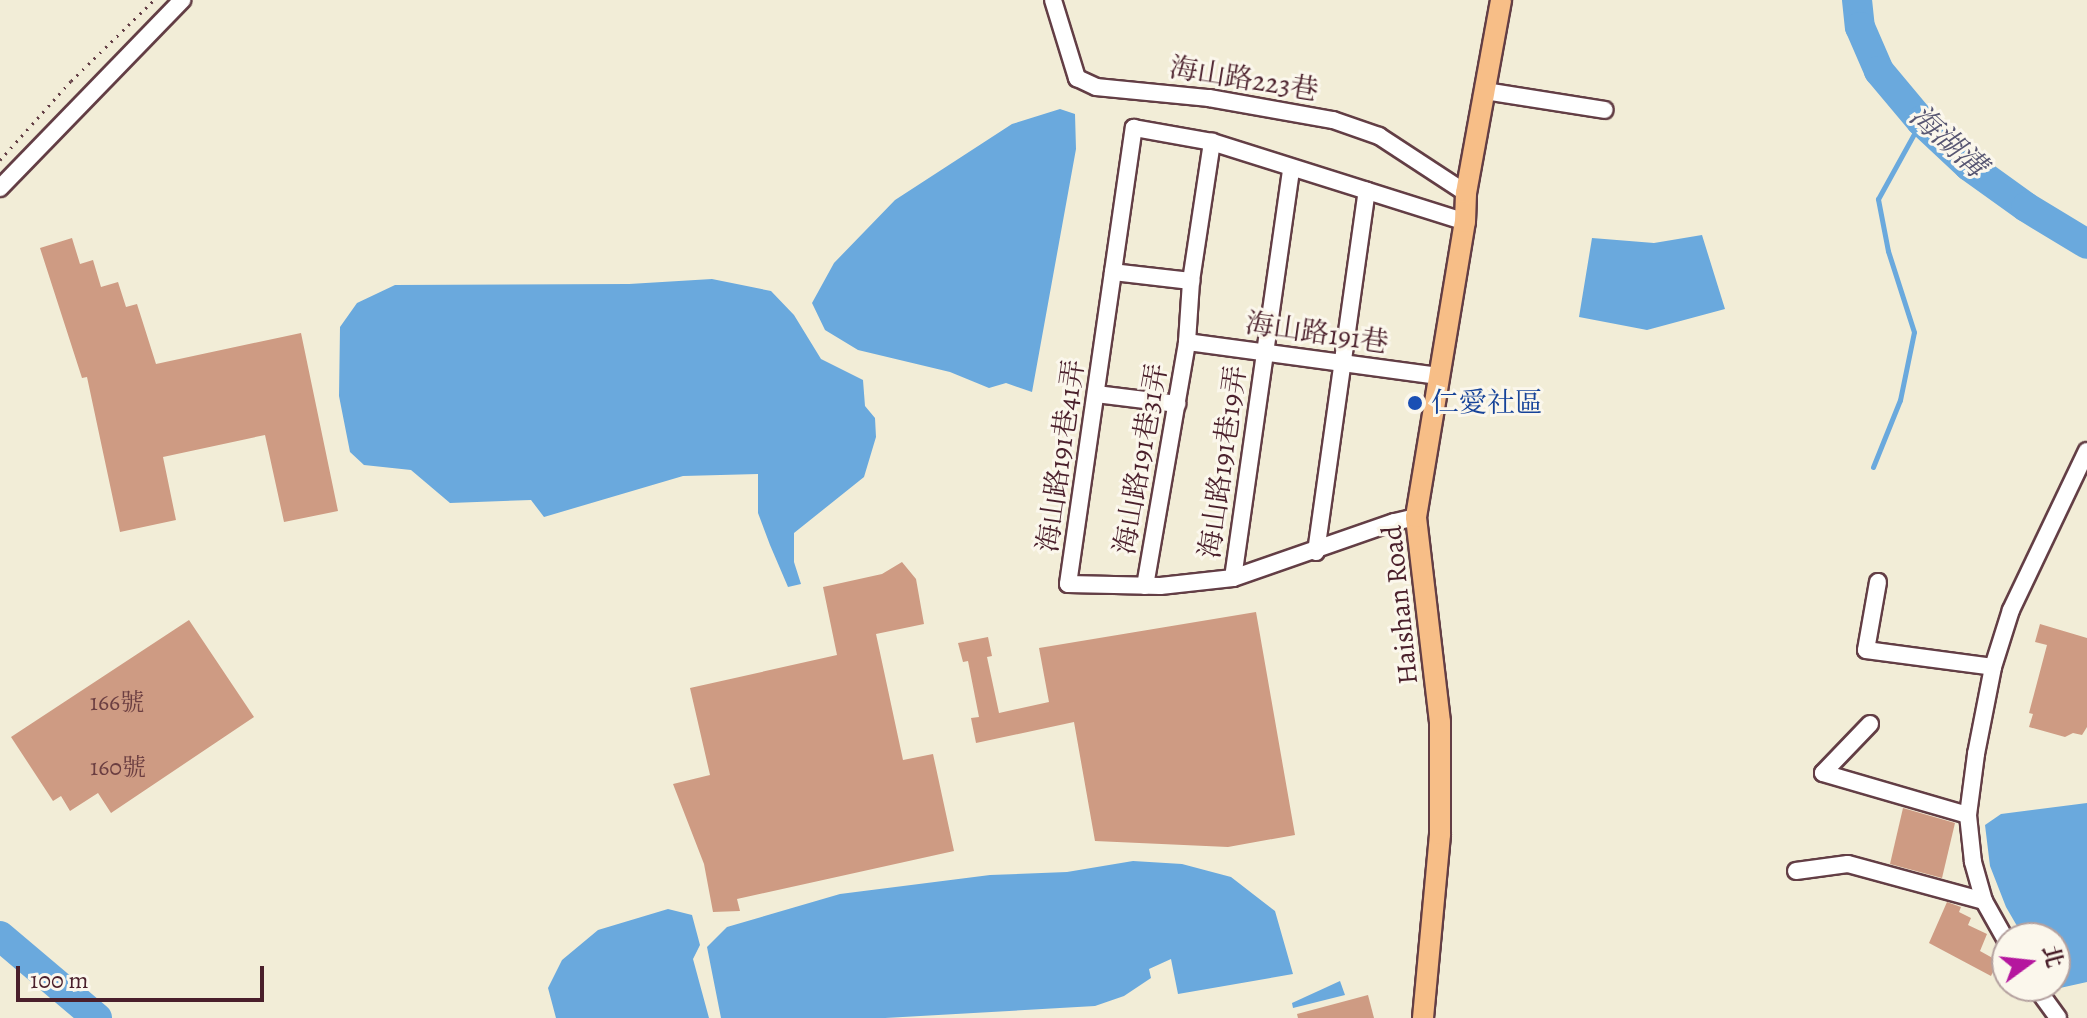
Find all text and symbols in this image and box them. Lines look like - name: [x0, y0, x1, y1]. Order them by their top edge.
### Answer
- street label: 海山路223巷: [1167, 51, 1321, 107]
- water label: 海湖溝: [1903, 98, 1993, 184]
- street label: 海山路191巷: [1243, 306, 1391, 360]
- street label: 海山路191巷41弄: [1031, 358, 1091, 554]
- street label: 海山路191巷31弄: [1108, 361, 1174, 557]
- street label: 海山路191巷19弄: [1193, 364, 1253, 560]
- place label: 仁愛社區: [1431, 386, 1543, 420]
- marker: 仁愛社區: [1406, 394, 1424, 412]
- street label: Haishan Road: [1375, 524, 1425, 686]
- house number: 166號: [90, 689, 144, 717]
- house number: 160號: [90, 754, 146, 782]
- north arrow: [1991, 922, 2071, 1002]
- text: 北: [2035, 942, 2070, 971]
- scale bar: [20, 950, 268, 1000]
- text: 100 m: [30, 964, 89, 996]

